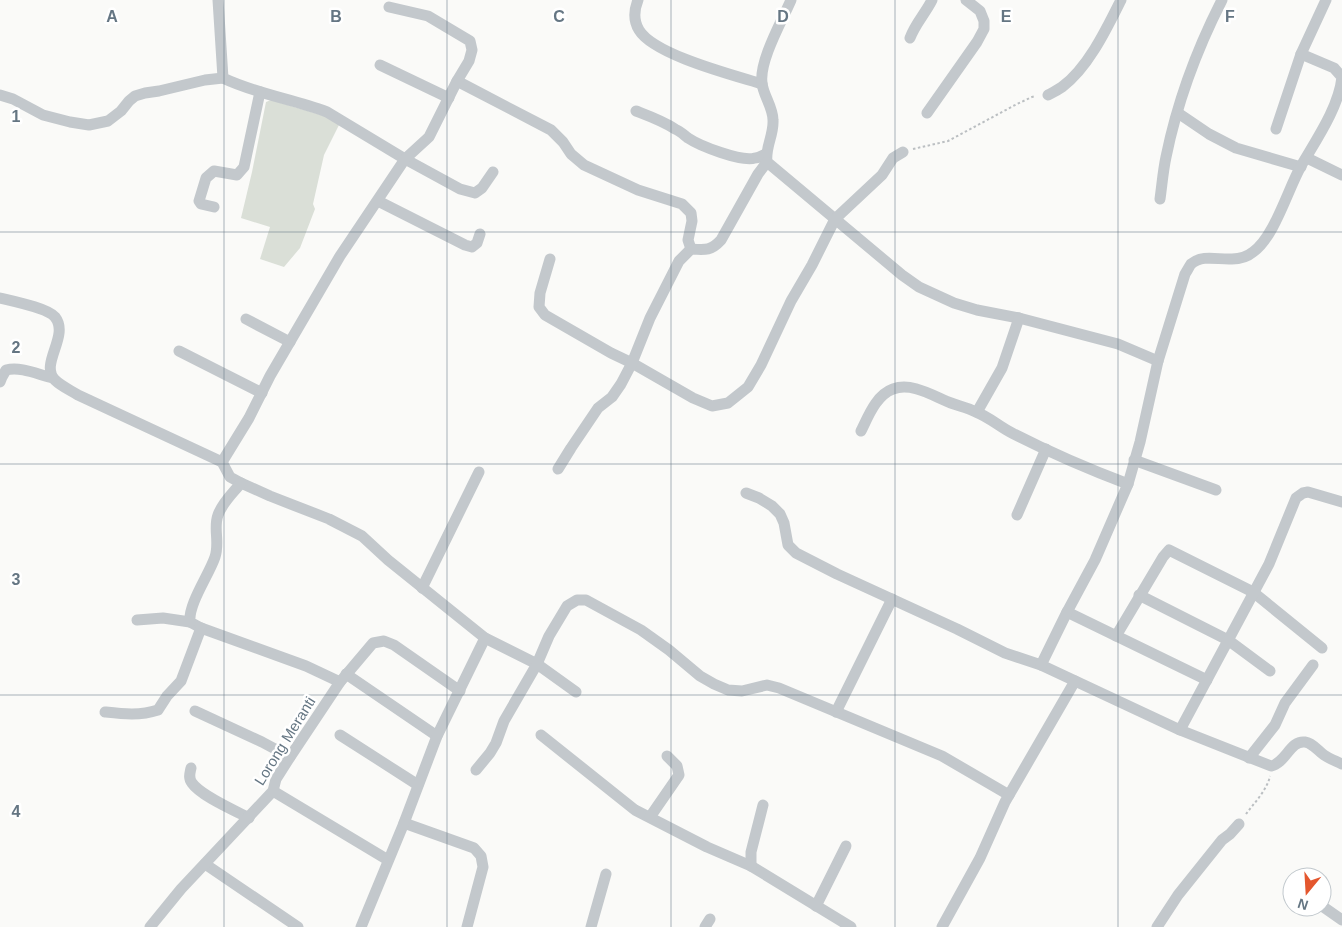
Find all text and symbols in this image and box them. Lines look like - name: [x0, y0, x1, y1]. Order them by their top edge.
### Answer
- text: A: [106, 8, 118, 25]
- text: B: [330, 8, 342, 25]
- text: C: [553, 8, 565, 25]
- text: D: [777, 8, 789, 25]
- text: E: [1001, 8, 1012, 25]
- text: F: [1225, 8, 1235, 25]
- text: 1: [12, 108, 21, 125]
- text: 2: [12, 339, 21, 356]
- text: 3: [12, 571, 21, 588]
- street label: Lorong Meranti: [251, 693, 319, 788]
- text: 4: [12, 803, 21, 820]
- north arrow: [1282, 867, 1332, 917]
- text: N: [1296, 895, 1310, 914]

